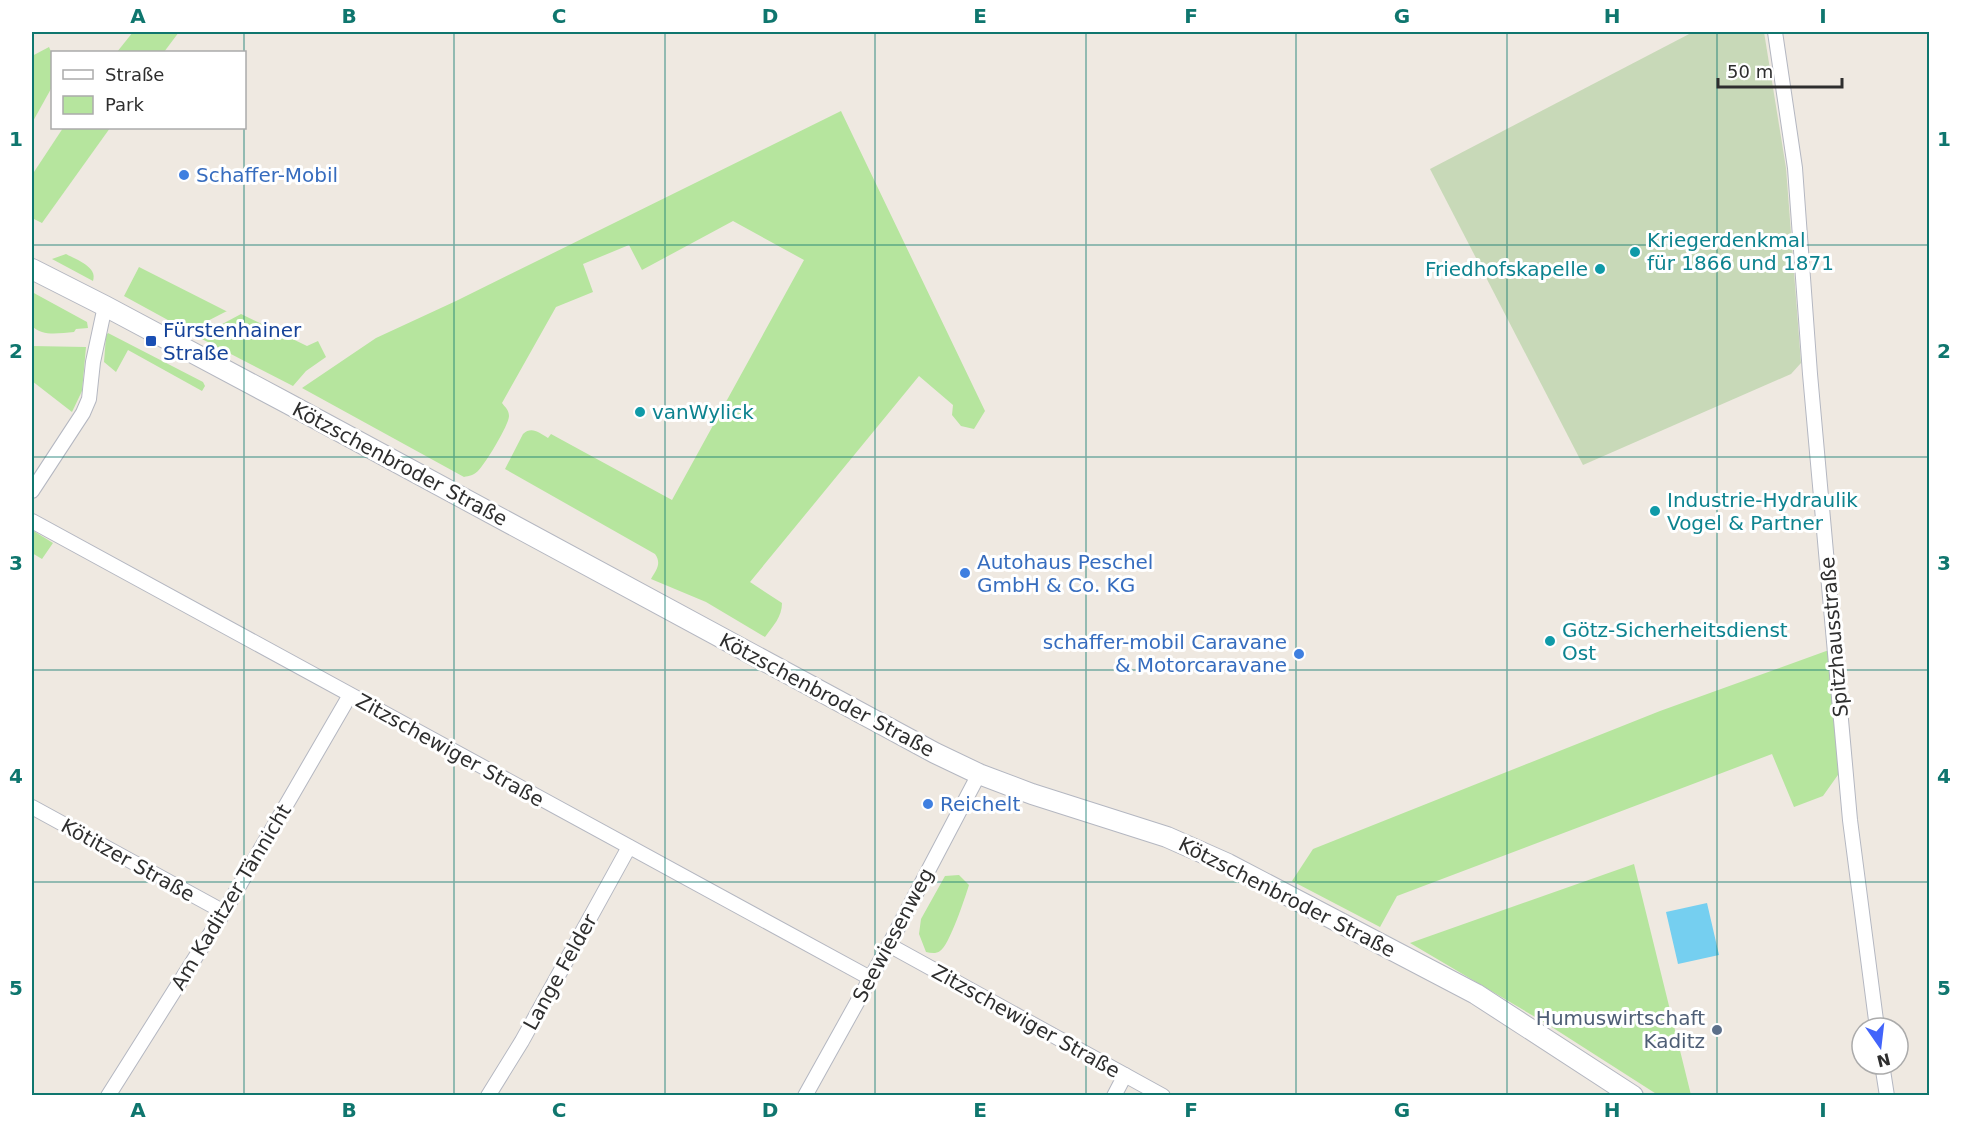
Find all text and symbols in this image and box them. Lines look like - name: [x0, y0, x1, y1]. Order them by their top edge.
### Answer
- text: A: [130, 4, 146, 28]
- text: B: [341, 4, 357, 28]
- text: C: [552, 4, 566, 28]
- text: D: [762, 4, 778, 28]
- text: E: [973, 4, 987, 28]
- text: F: [1184, 4, 1198, 28]
- text: G: [1394, 4, 1410, 28]
- text: H: [1604, 4, 1620, 28]
- text: I: [1819, 4, 1827, 28]
- legend: [51, 51, 246, 129]
- scale bar: [1718, 51, 1842, 89]
- text: 50 m: [1727, 61, 1773, 82]
- text: Straße: [105, 64, 164, 85]
- text: Park: [105, 94, 144, 115]
- text: 1: [9, 127, 23, 151]
- text: 1: [1937, 127, 1951, 151]
- place label: Schaffer-Mobil: [196, 163, 338, 187]
- marker: Schaffer-Mobil: [177, 168, 191, 182]
- place label: Kriegerdenkmal für 1866 und 1871: [1647, 228, 1834, 275]
- marker: Kriegerdenkmal für 1866 und 1871: [1628, 245, 1642, 259]
- place label: Friedhofskapelle: [1425, 257, 1588, 281]
- marker: Friedhofskapelle: [1593, 262, 1607, 276]
- place label: Fürstenhainer Straße: [163, 318, 302, 365]
- marker: Fürstenhainer Straße: [144, 334, 158, 348]
- text: 2: [9, 339, 23, 363]
- text: 2: [1937, 339, 1951, 363]
- street label: Kötzschenbroder Straße: [288, 397, 512, 531]
- place label: vanWylick: [652, 400, 754, 424]
- marker: vanWylick: [633, 405, 647, 419]
- place label: Industrie-Hydraulik Vogel & Partner: [1667, 488, 1858, 535]
- marker: Industrie-Hydraulik Vogel & Partner: [1648, 504, 1662, 518]
- place label: Autohaus Peschel GmbH & Co. KG: [977, 550, 1153, 597]
- text: 3: [9, 551, 23, 575]
- text: 3: [1937, 551, 1951, 575]
- street label: Spitzhausstraße: [1815, 556, 1853, 718]
- marker: Autohaus Peschel GmbH & Co. KG: [958, 566, 972, 580]
- place label: Götz-Sicherheitsdienst Ost: [1562, 618, 1788, 665]
- street label: Kötzschenbroder Straße: [715, 628, 939, 762]
- place label: schaffer-mobil Caravane & Motorcaravane: [1043, 630, 1287, 677]
- marker: Götz-Sicherheitsdienst Ost: [1543, 634, 1557, 648]
- marker: schaffer-mobil Caravane & Motorcaravane: [1292, 647, 1306, 661]
- street label: Zitzschewiger Straße: [352, 688, 548, 812]
- text: 4: [9, 764, 23, 788]
- text: 4: [1937, 764, 1951, 788]
- place label: Reichelt: [940, 792, 1020, 816]
- marker: Reichelt: [921, 797, 935, 811]
- street label: Am Kaditzer Tännicht: [166, 800, 296, 994]
- street label: Kötitzer Straße: [57, 813, 199, 907]
- street label: Kötzschenbroder Straße: [1175, 832, 1399, 962]
- street label: Seewiesenweg: [848, 864, 938, 1006]
- street label: Lange Felder: [518, 909, 602, 1034]
- street label: Zitzschewiger Straße: [928, 959, 1124, 1083]
- text: 5: [9, 976, 23, 1000]
- text: 5: [1937, 976, 1951, 1000]
- place label: Humuswirtschaft Kaditz: [1536, 1006, 1705, 1053]
- north arrow: [1850, 1016, 1910, 1076]
- marker: Humuswirtschaft Kaditz: [1710, 1023, 1724, 1037]
- text: N: [1875, 1049, 1892, 1071]
- text: A: [130, 1098, 146, 1122]
- text: B: [341, 1098, 357, 1122]
- text: C: [552, 1098, 566, 1122]
- text: D: [762, 1098, 778, 1122]
- text: E: [973, 1098, 987, 1122]
- text: F: [1184, 1098, 1198, 1122]
- text: G: [1394, 1098, 1410, 1122]
- text: H: [1604, 1098, 1620, 1122]
- text: I: [1819, 1098, 1827, 1122]

